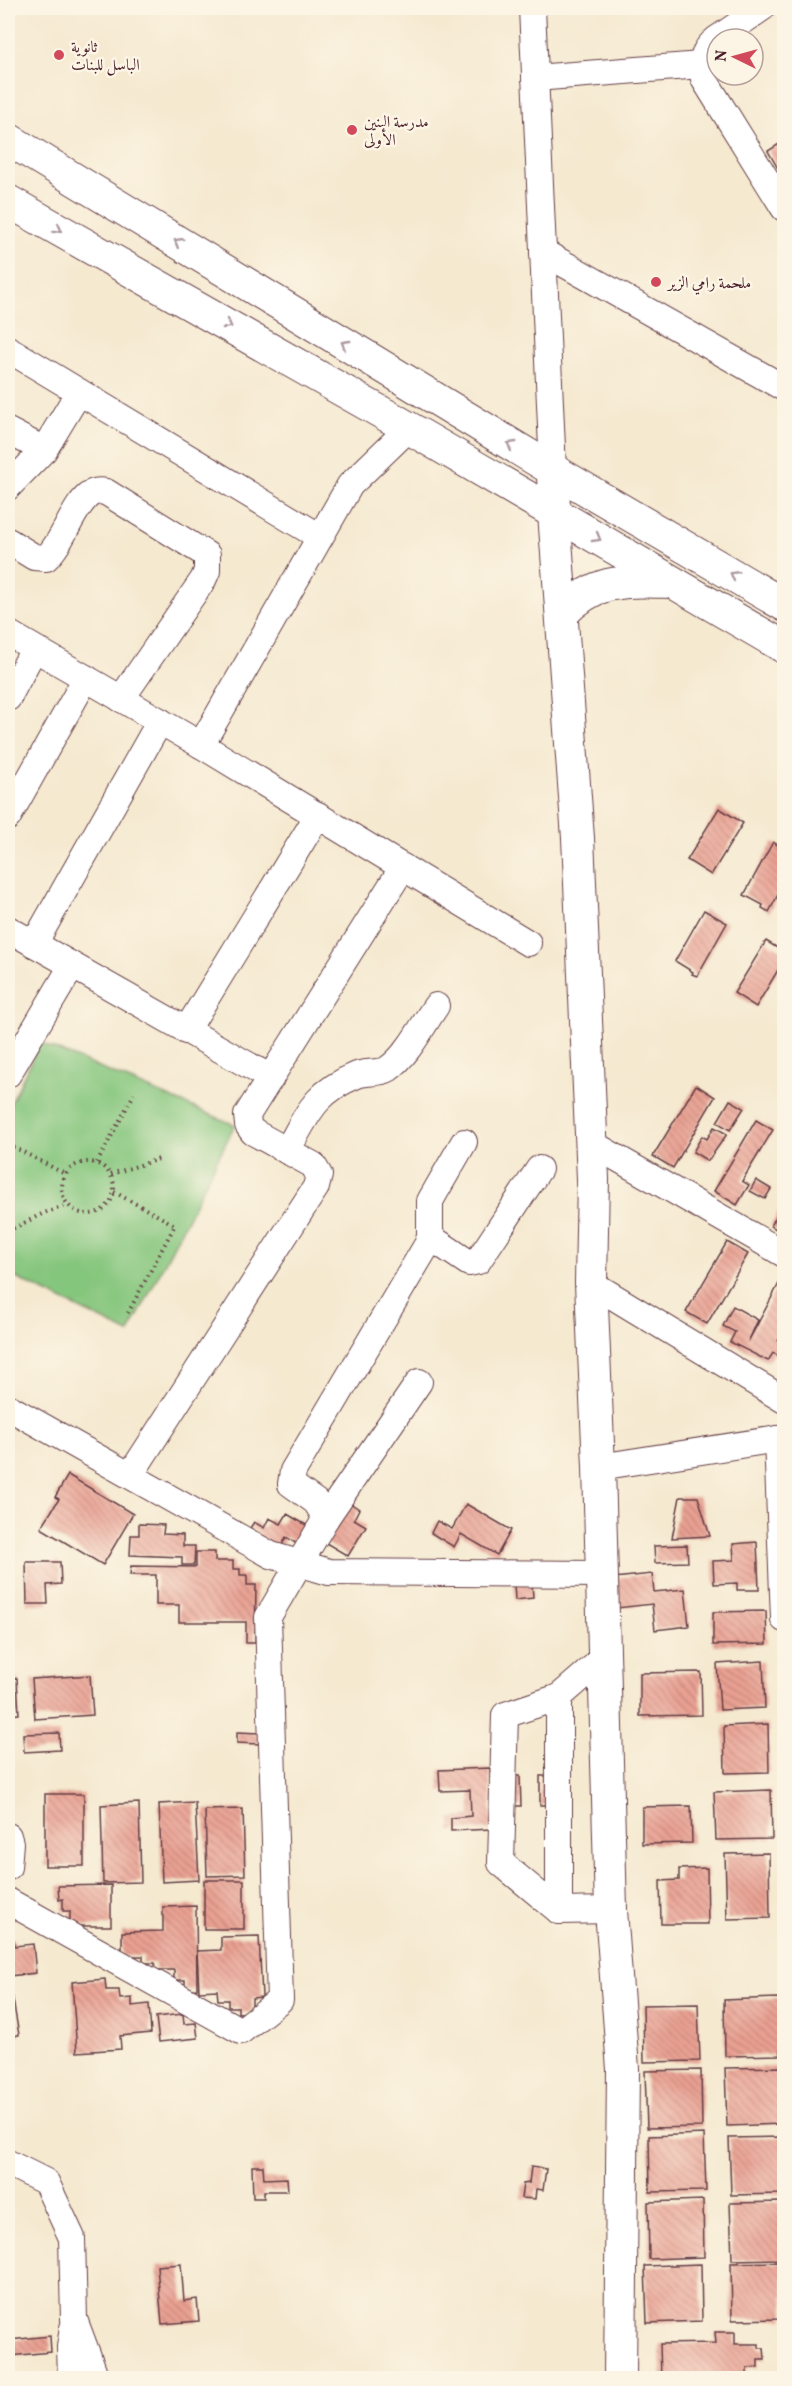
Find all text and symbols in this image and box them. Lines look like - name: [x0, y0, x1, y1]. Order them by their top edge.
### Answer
- north arrow: [705, 27, 765, 87]
- place label: ثانوية الباسل للبنات: [71, 37, 140, 77]
- marker: ثانوية الباسل للبنات: [52, 48, 66, 62]
- text: N: [711, 49, 734, 63]
- place label: مدرسة البنين الأولى: [364, 112, 429, 152]
- marker: مدرسة البنين الأولى: [345, 123, 359, 137]
- one-way arrow: [52, 222, 63, 234]
- one-way arrow: [174, 238, 184, 250]
- place label: ملحمة رامي الزير: [666, 273, 751, 295]
- marker: ملحمة رامي الزير: [649, 275, 663, 289]
- one-way arrow: [222, 318, 232, 329]
- one-way arrow: [341, 339, 351, 351]
- one-way arrow: [507, 441, 517, 453]
- one-way arrow: [591, 531, 601, 542]
- one-way arrow: [730, 571, 740, 583]

